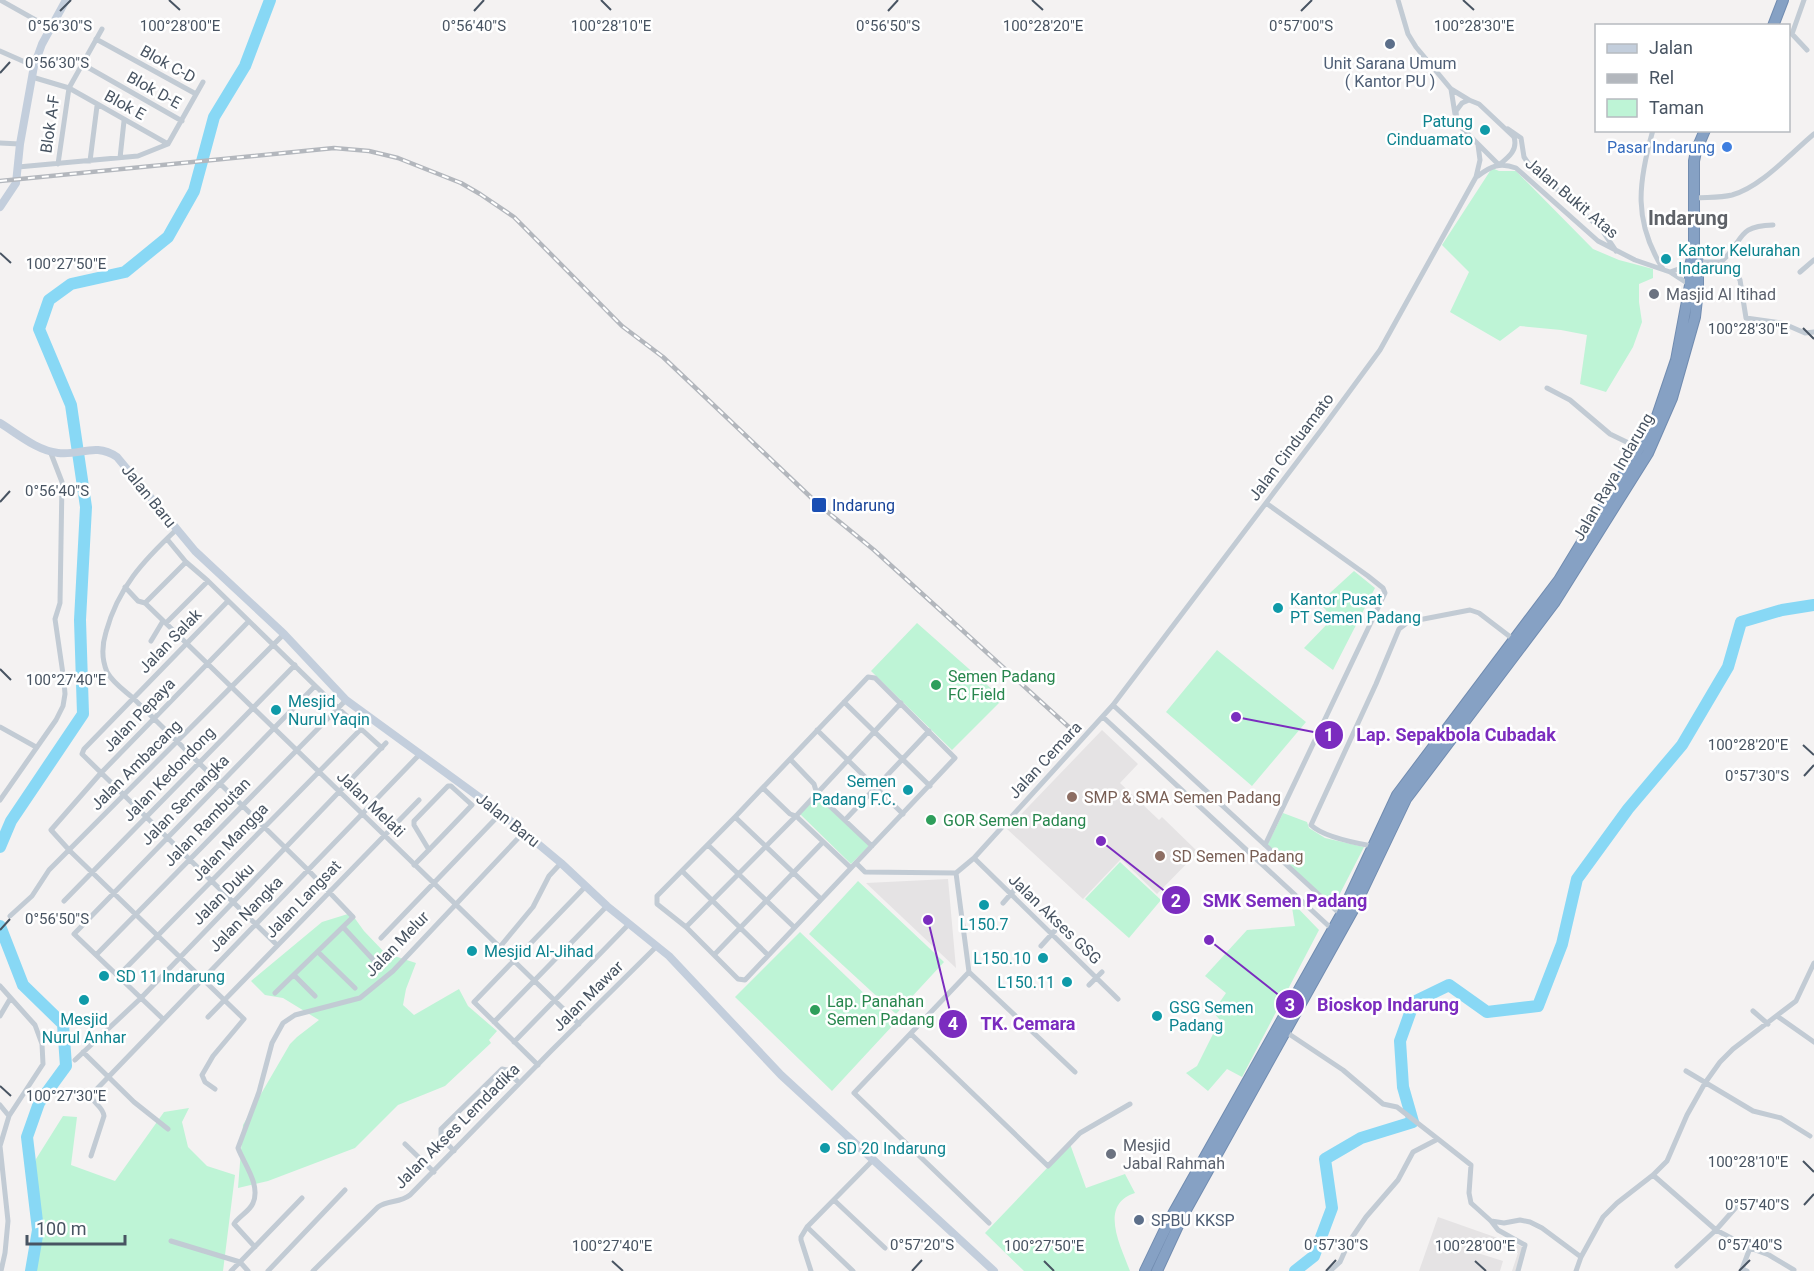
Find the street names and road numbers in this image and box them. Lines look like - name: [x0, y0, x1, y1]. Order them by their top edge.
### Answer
- street label: Blok C-D: [137, 41, 199, 87]
- street label: Blok D-E: [124, 67, 184, 113]
- street label: Blok E: [101, 86, 149, 124]
- street label: Blok A-F: [37, 93, 64, 154]
- street label: Jalan Bukit Atas: [1522, 154, 1622, 242]
- street label: Jalan Cinduamato: [1244, 390, 1338, 504]
- street label: Jalan Raya Indarung: [1569, 410, 1657, 544]
- street label: Jalan Baru: [118, 461, 180, 531]
- street label: Jalan Salak: [135, 604, 206, 677]
- street label: Jalan Pepaya: [99, 674, 179, 756]
- street label: Jalan Ambacang: [87, 716, 185, 814]
- street label: Jalan Cemara: [1005, 718, 1085, 802]
- street label: Jalan Kedondong: [119, 723, 219, 825]
- street label: Jalan Semangka: [137, 751, 233, 849]
- street label: Jalan Melati: [333, 767, 409, 841]
- street label: Jalan Rambutan: [160, 774, 254, 870]
- street label: Jalan Baru: [473, 789, 543, 851]
- street label: Jalan Mangga: [188, 799, 272, 885]
- street label: Jalan Langsat: [261, 856, 345, 942]
- street label: Jalan Duku: [188, 859, 258, 929]
- street label: Jalan Akses GSG: [1005, 870, 1105, 968]
- street label: Jalan Nangka: [205, 872, 287, 956]
- street label: Jalan Melur: [361, 907, 433, 981]
- street label: Jalan Mawar: [549, 956, 628, 1035]
- street label: Jalan Akses Lemdadika: [391, 1060, 523, 1192]

